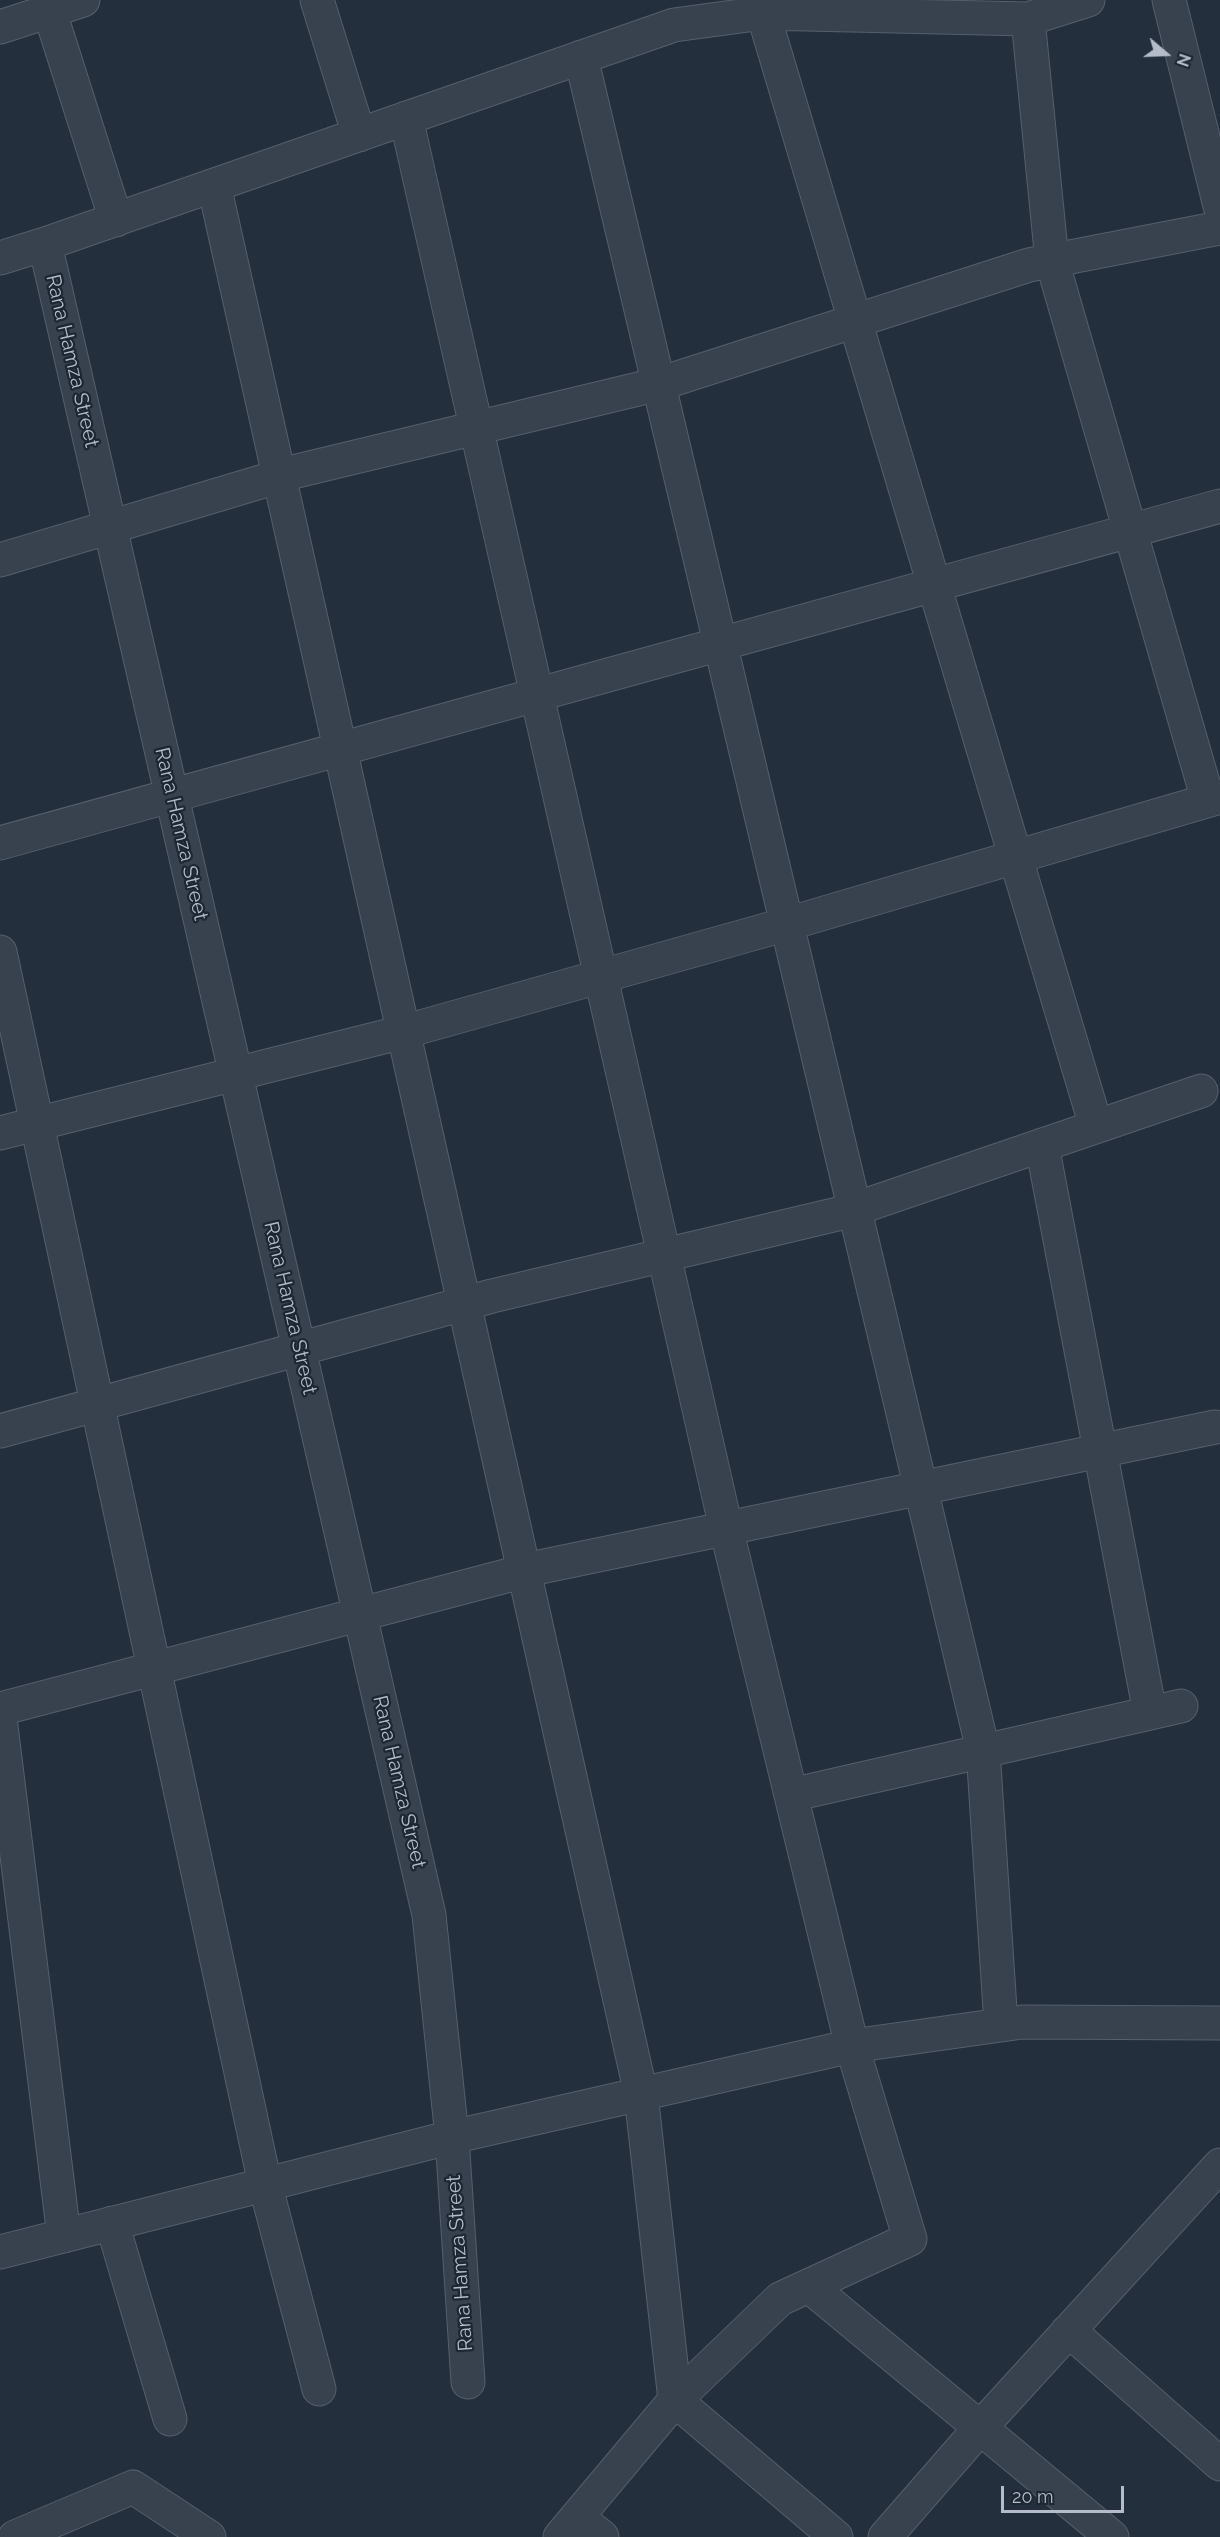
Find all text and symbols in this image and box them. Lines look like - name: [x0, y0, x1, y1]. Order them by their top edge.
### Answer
- north arrow: [1136, 24, 1196, 84]
- text: N: [1173, 51, 1194, 69]
- street label: Rana Hamza Street: [40, 272, 104, 450]
- street label: Rana Hamza Street: [149, 745, 213, 923]
- street label: Rana Hamza Street: [258, 1219, 322, 1397]
- street label: Rana Hamza Street: [367, 1693, 431, 1871]
- street label: Rana Hamza Street: [442, 2174, 478, 2352]
- scale bar: [1004, 2474, 1127, 2512]
- text: 20 m: [1012, 2486, 1054, 2507]

